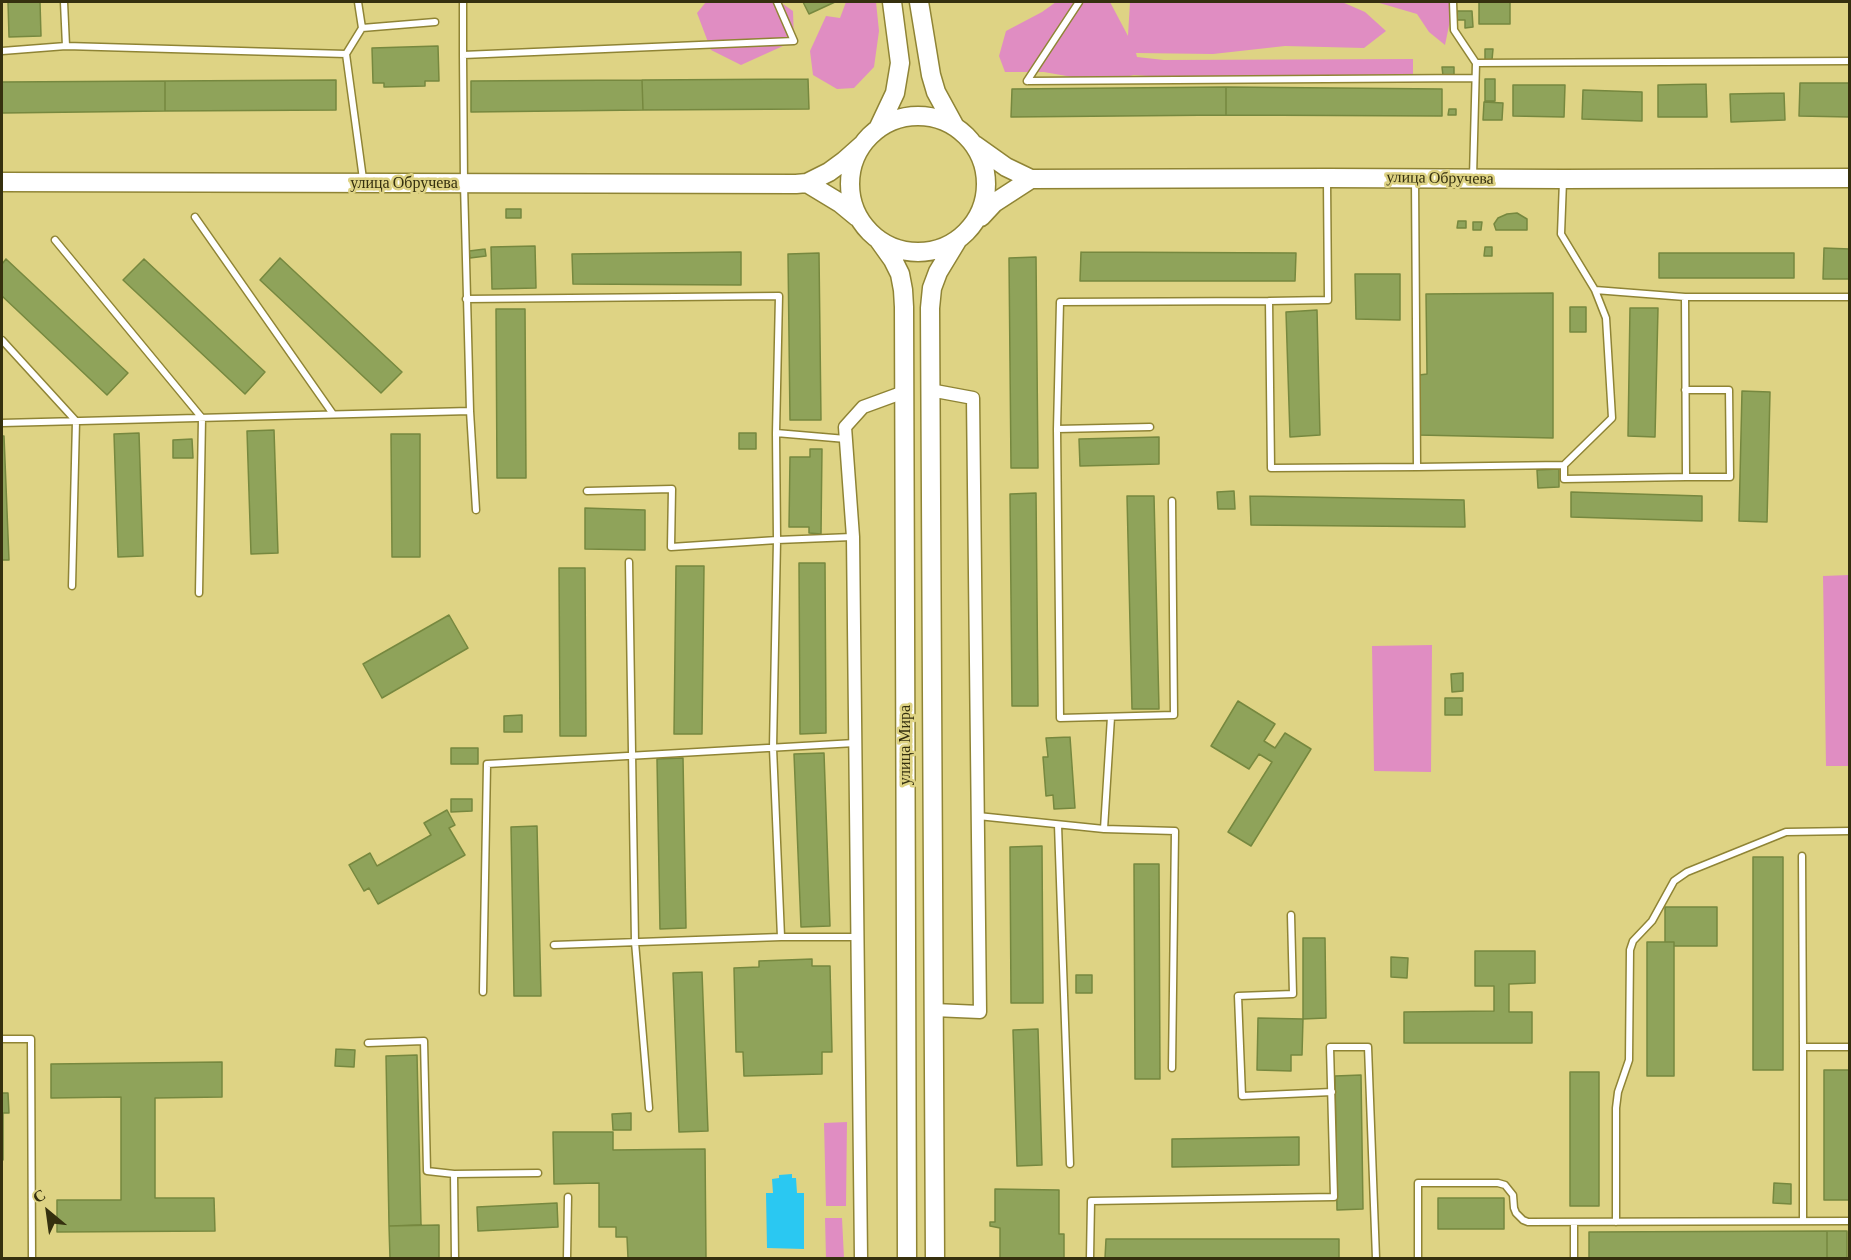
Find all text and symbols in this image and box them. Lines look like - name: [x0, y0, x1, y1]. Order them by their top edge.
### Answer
- street label: улица Обручева: [1386, 167, 1494, 189]
- street label: улица Обручева: [350, 173, 458, 193]
- street label: улица Мира: [895, 705, 915, 785]
- north arrow: [18, 1182, 78, 1242]
- text: С: [30, 1186, 48, 1206]

